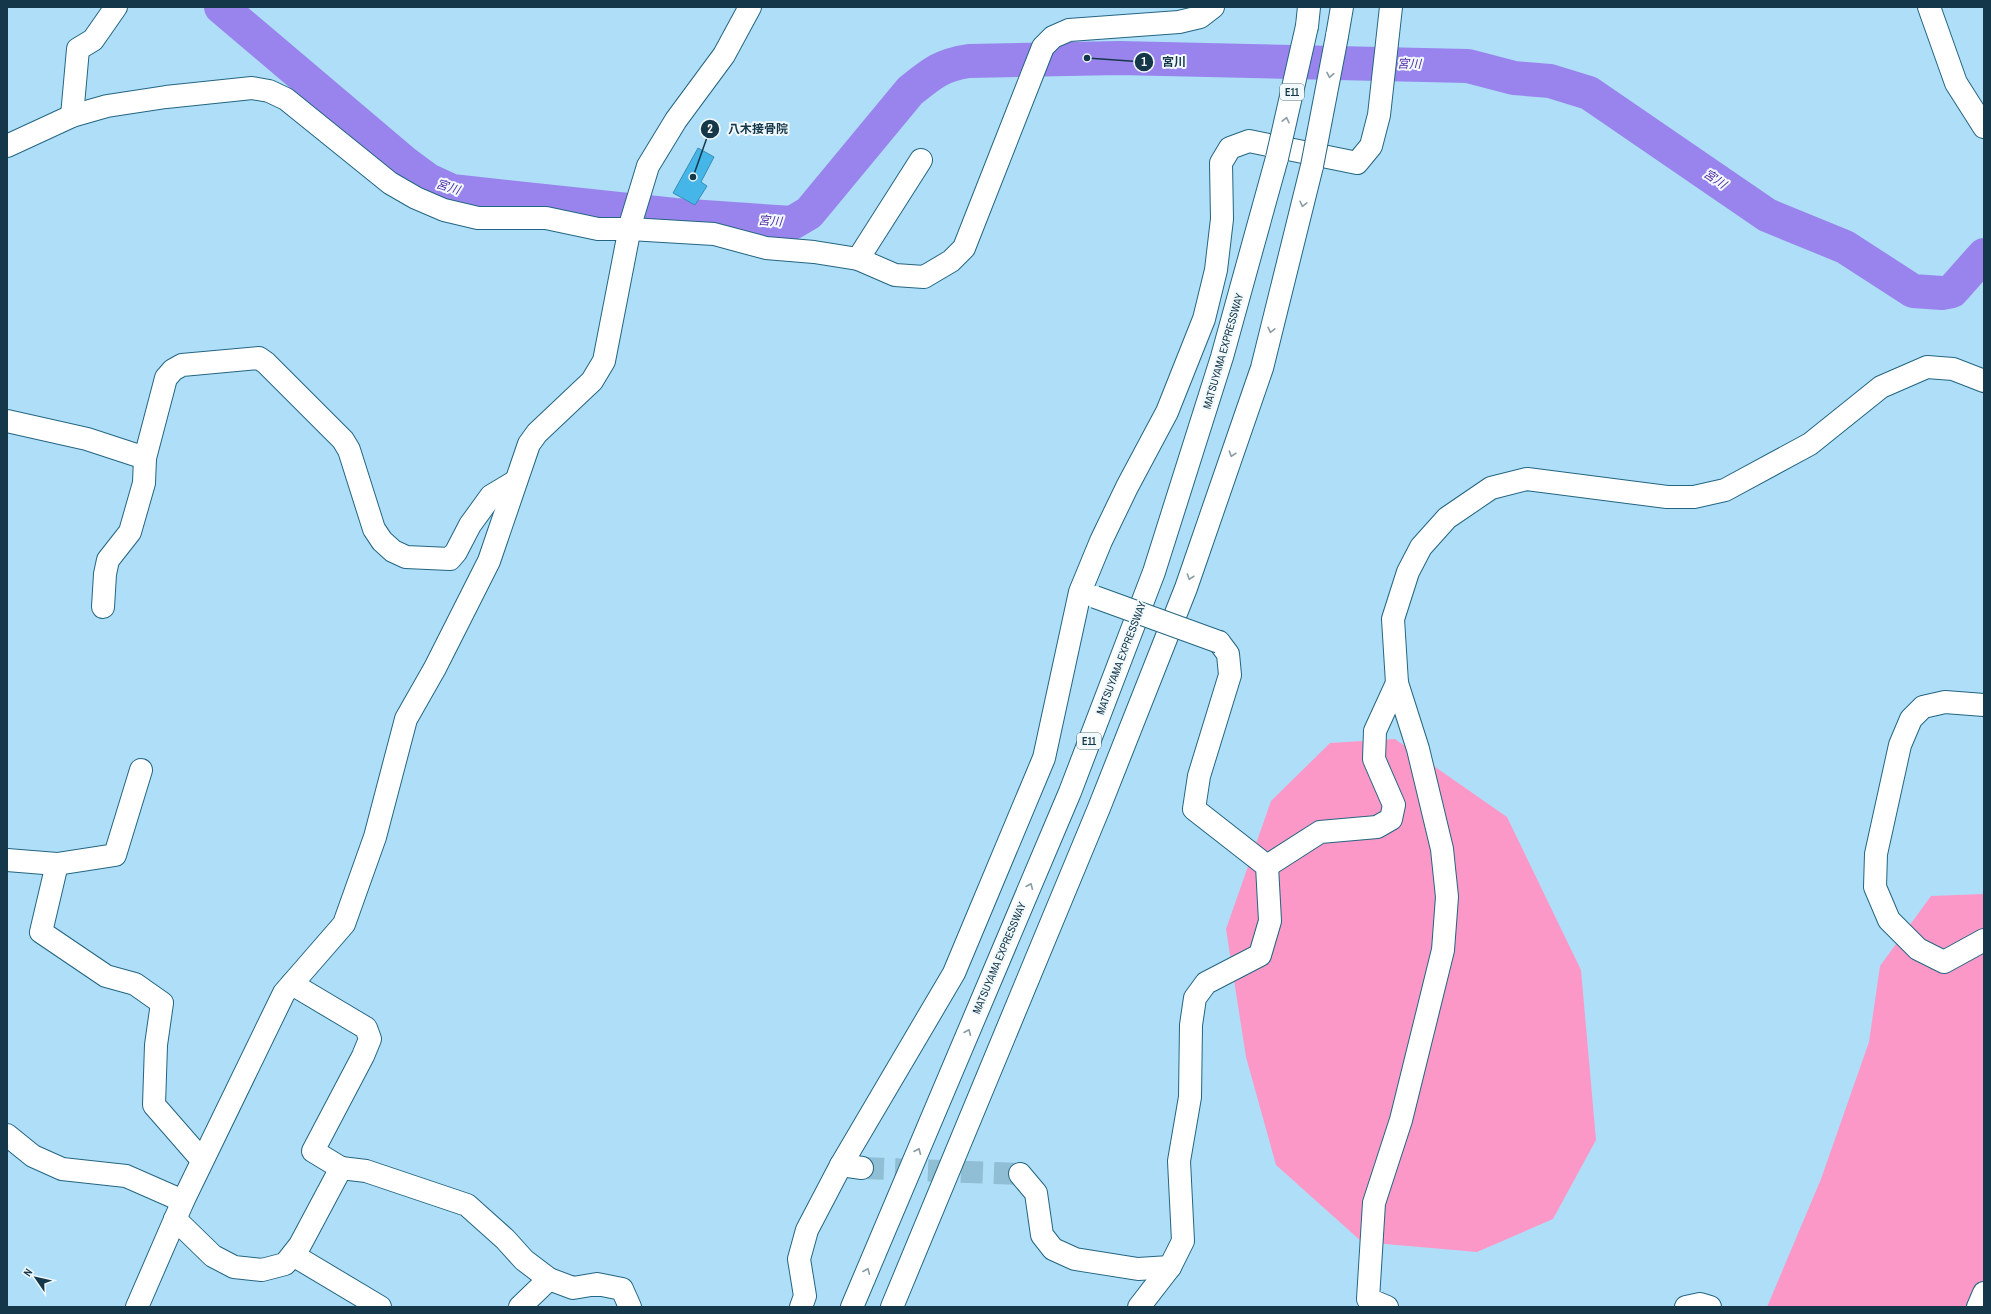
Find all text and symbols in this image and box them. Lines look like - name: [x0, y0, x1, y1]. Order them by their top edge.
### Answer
- callout: 宮川: [1134, 50, 1194, 74]
- text: 1: [1141, 54, 1147, 70]
- text: 宮川: [1162, 54, 1186, 70]
- water label: 宮川: [1397, 56, 1423, 72]
- one-way arrow: [1326, 71, 1334, 78]
- road number: E11: [1280, 84, 1304, 100]
- callout: 八木接骨院: [700, 117, 796, 141]
- one-way arrow: [1281, 117, 1289, 123]
- text: 2: [707, 121, 713, 137]
- text: 八木接骨院: [728, 121, 788, 137]
- water label: 宮川: [1701, 166, 1731, 193]
- water label: 宮川: [434, 176, 464, 199]
- one-way arrow: [1299, 201, 1307, 207]
- water label: 宮川: [757, 212, 785, 230]
- street label: MATSUYAMA EXPRESSWAY: [1200, 291, 1246, 411]
- one-way arrow: [1268, 327, 1276, 333]
- one-way arrow: [1229, 450, 1237, 457]
- one-way arrow: [1186, 573, 1195, 580]
- street label: MATSUYAMA EXPRESSWAY: [1093, 599, 1149, 717]
- road number: E11: [1077, 733, 1101, 749]
- one-way arrow: [1025, 883, 1033, 891]
- street label: MATSUYAMA EXPRESSWAY: [969, 900, 1029, 1016]
- one-way arrow: [964, 1028, 972, 1035]
- one-way arrow: [913, 1148, 921, 1155]
- north arrow: [16, 1258, 56, 1298]
- text: N: [20, 1266, 35, 1279]
- one-way arrow: [862, 1268, 870, 1276]

